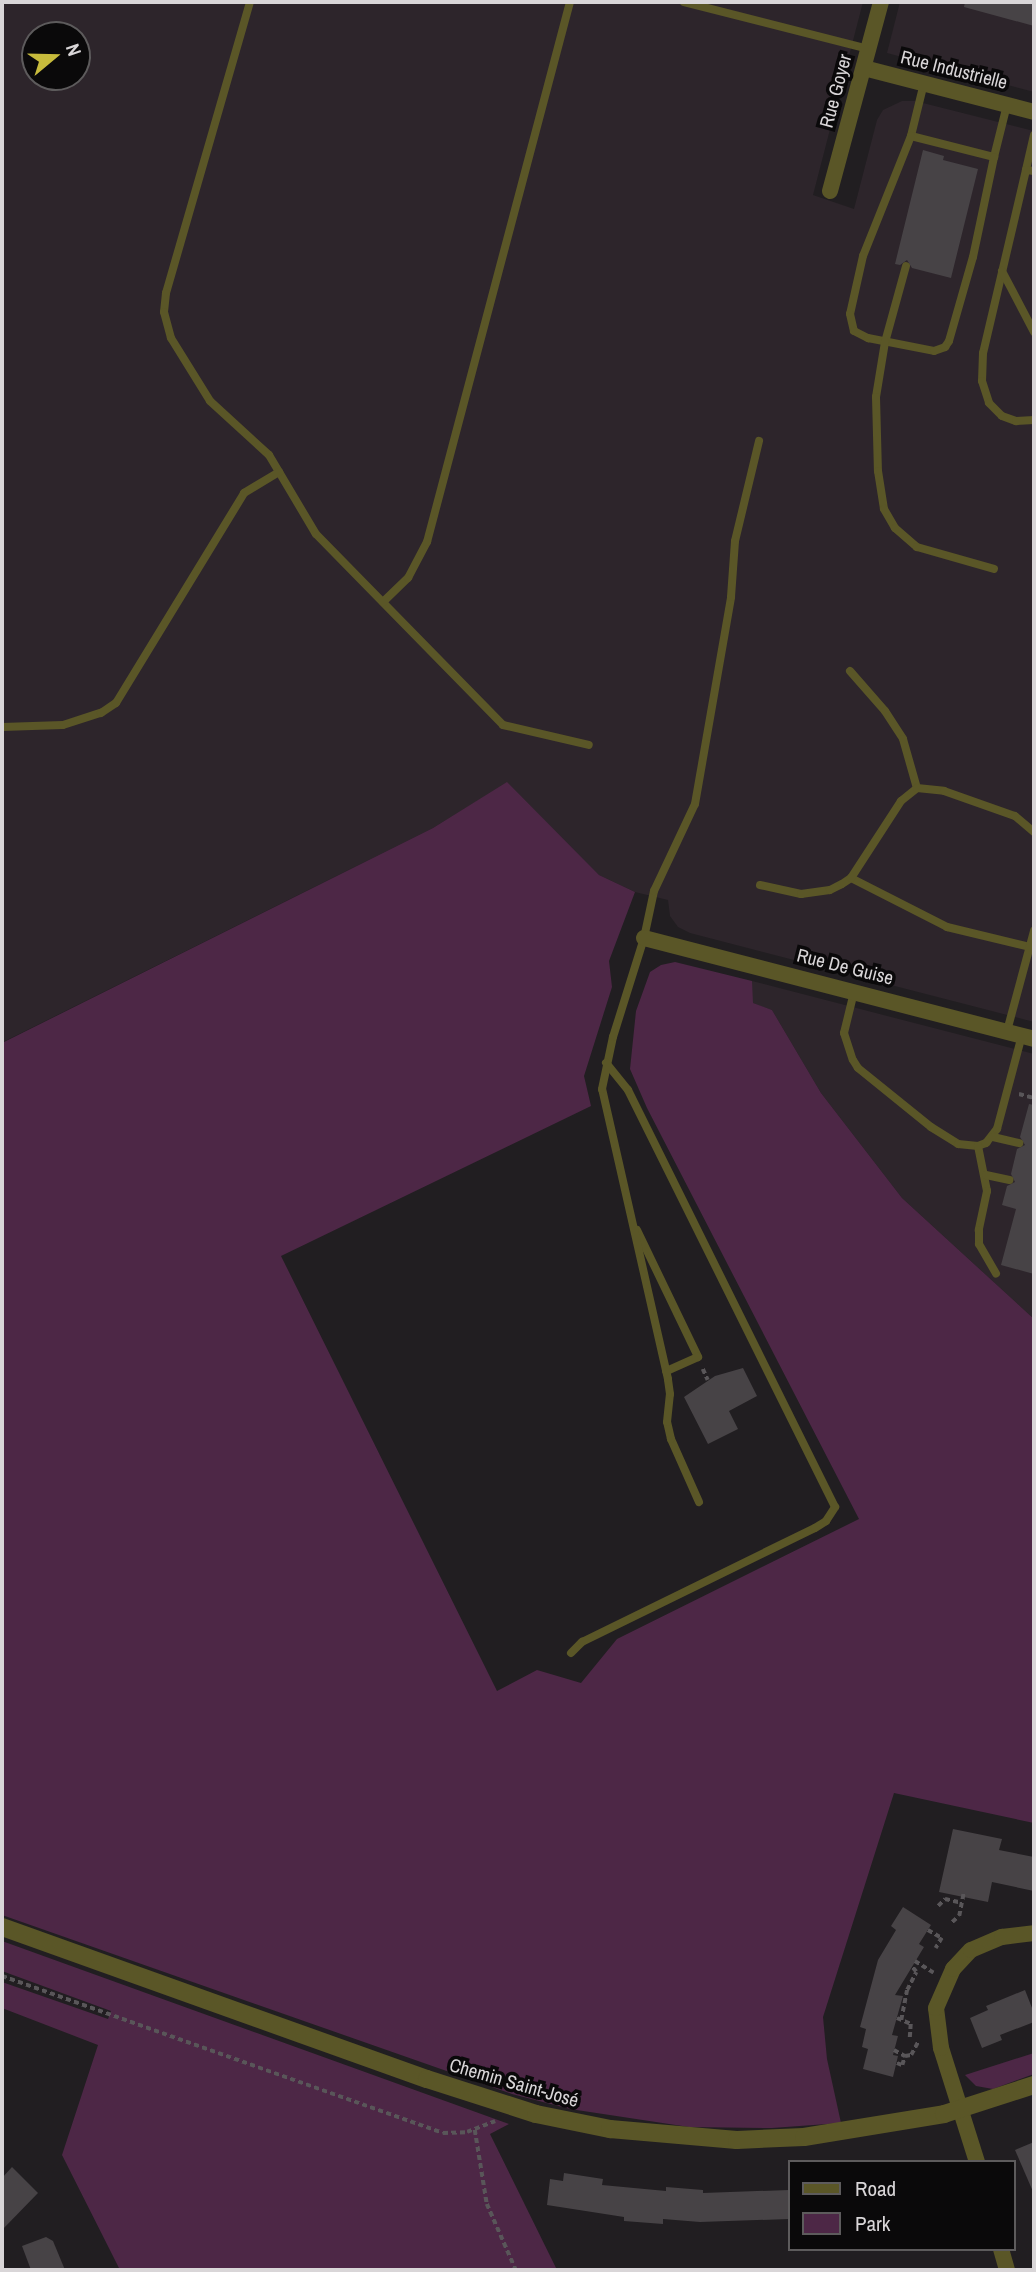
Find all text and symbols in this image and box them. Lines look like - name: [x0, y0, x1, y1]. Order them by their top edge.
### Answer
- north arrow: [21, 21, 91, 91]
- text: N: [60, 40, 88, 59]
- street label: Rue Industrielle: [898, 46, 1010, 94]
- street label: Rue Goyer: [815, 52, 857, 130]
- street label: Rue De Guise: [794, 944, 896, 990]
- street label: Chemin Saint-José: [447, 2054, 581, 2112]
- legend: [788, 2160, 1015, 2251]
- text: Road: [855, 2174, 896, 2203]
- text: Park: [855, 2209, 890, 2238]

